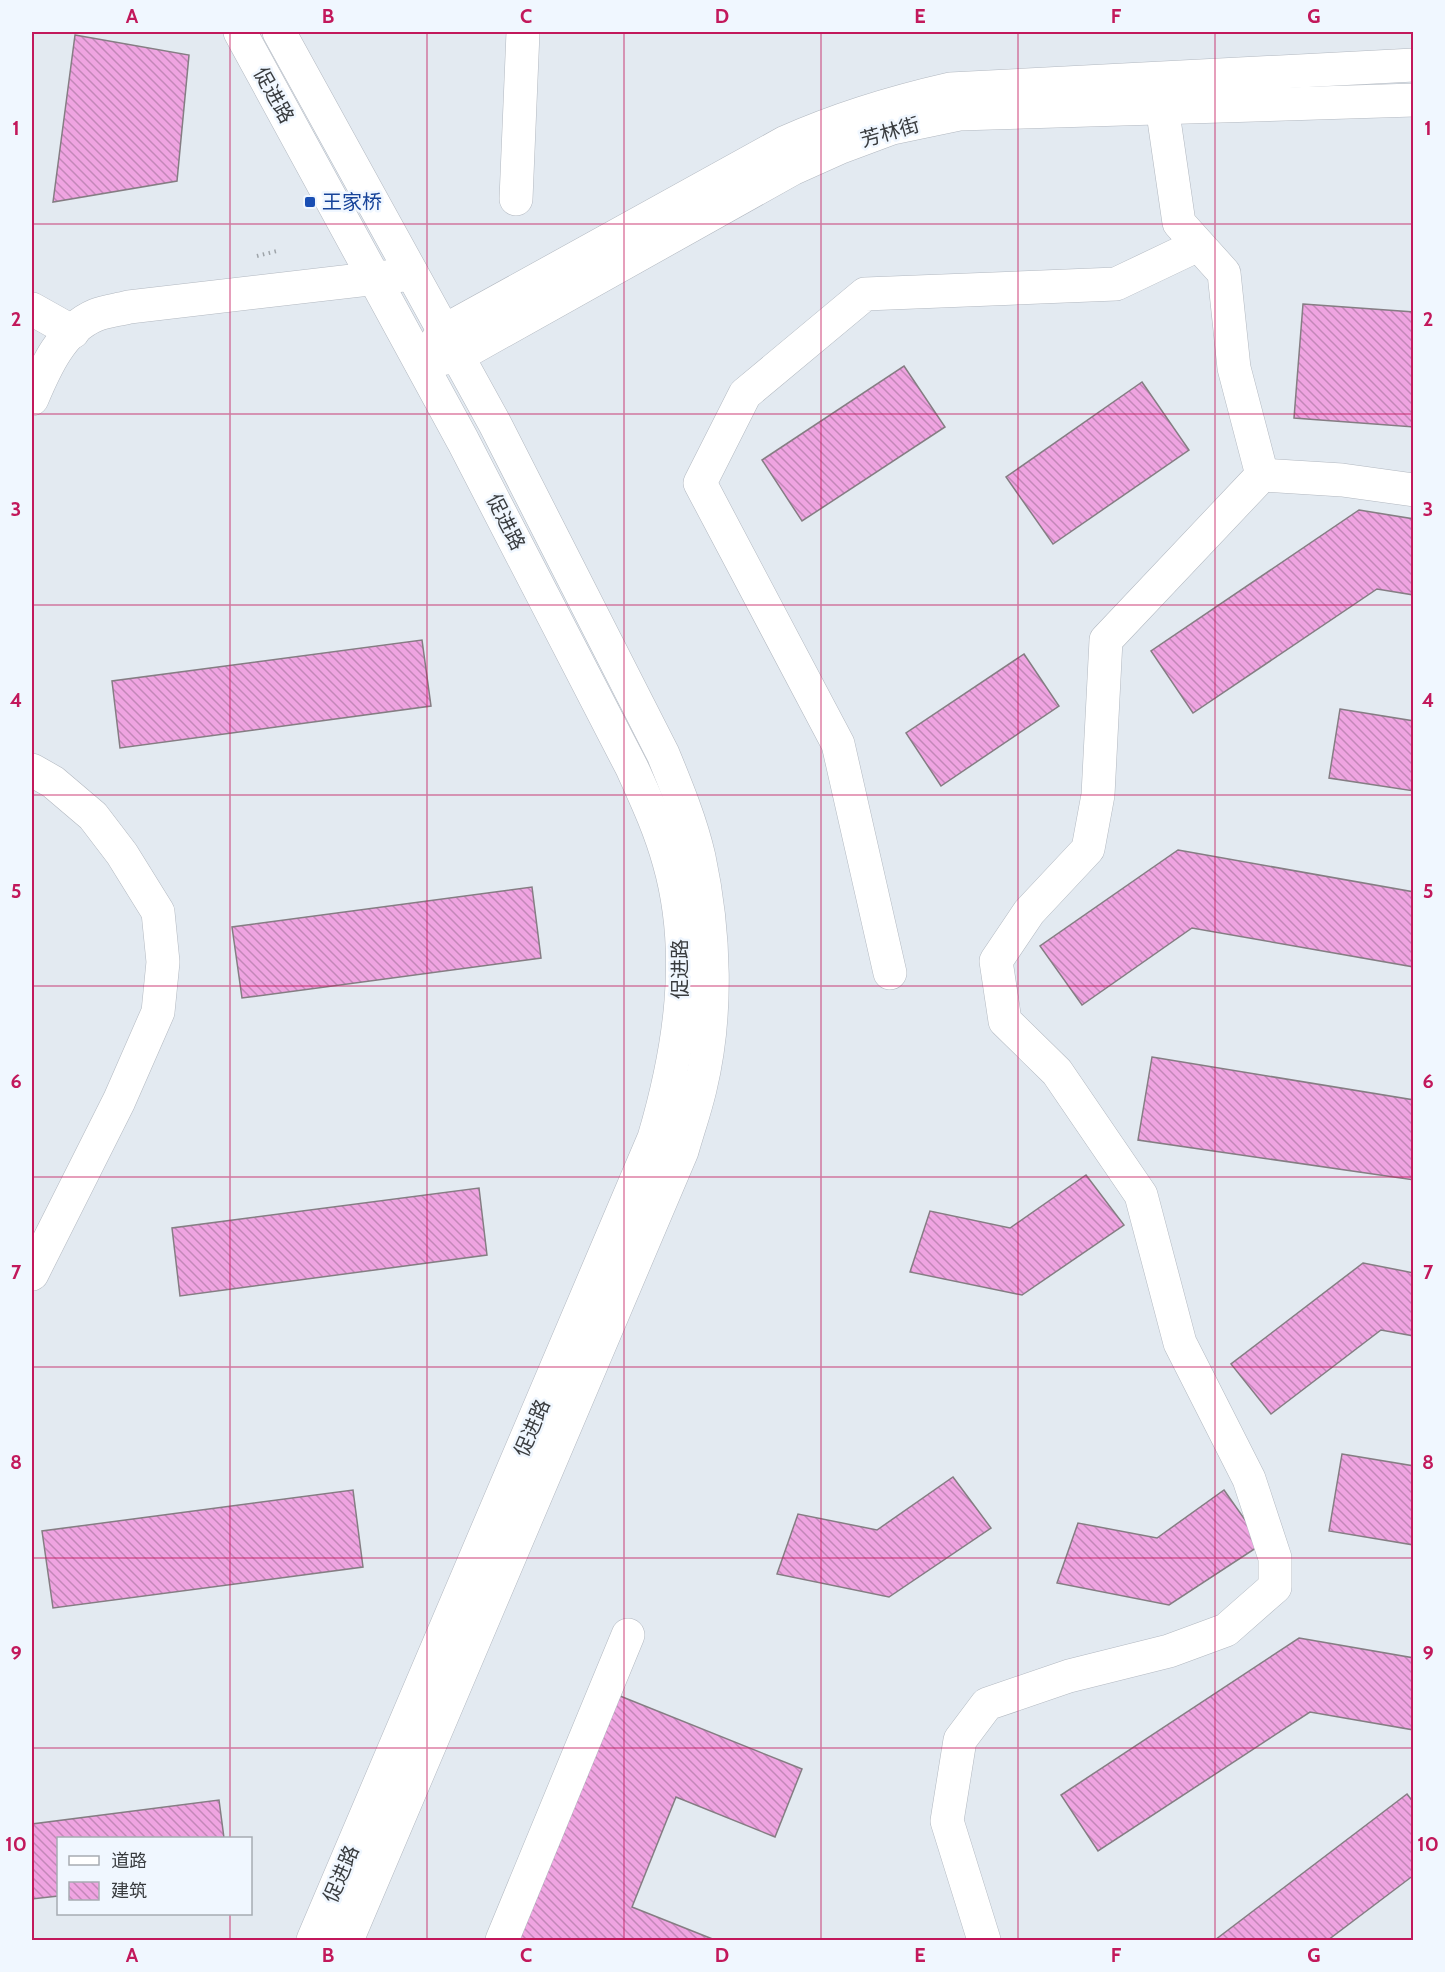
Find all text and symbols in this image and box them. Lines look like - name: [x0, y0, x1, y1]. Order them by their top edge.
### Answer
- text: A: [126, 4, 139, 28]
- text: B: [322, 4, 334, 28]
- text: C: [520, 4, 532, 28]
- text: D: [715, 4, 729, 28]
- text: E: [914, 4, 926, 28]
- text: F: [1111, 4, 1122, 28]
- text: G: [1307, 4, 1321, 28]
- street label: 促进路: [249, 63, 299, 127]
- street label: 芳林街: [858, 112, 922, 152]
- text: 1: [12, 116, 20, 140]
- text: 1: [1424, 116, 1432, 140]
- place label: 王家桥: [322, 190, 382, 214]
- marker: 王家桥: [303, 195, 317, 209]
- text: 2: [11, 307, 21, 331]
- text: 2: [1423, 307, 1433, 331]
- street label: 促进路: [482, 490, 530, 554]
- text: 3: [11, 497, 21, 521]
- text: 3: [1423, 497, 1433, 521]
- text: 4: [10, 688, 22, 712]
- text: 4: [1422, 688, 1434, 712]
- text: 5: [11, 879, 21, 903]
- text: 5: [1423, 879, 1433, 903]
- street label: 促进路: [668, 939, 692, 999]
- text: 6: [10, 1069, 22, 1093]
- text: 6: [1422, 1069, 1434, 1093]
- text: 7: [11, 1260, 22, 1284]
- text: 7: [1423, 1260, 1434, 1284]
- street label: 促进路: [509, 1396, 555, 1460]
- text: 8: [10, 1450, 22, 1474]
- text: 8: [1422, 1450, 1434, 1474]
- text: 9: [10, 1641, 22, 1665]
- text: 9: [1422, 1641, 1434, 1665]
- text: 10: [5, 1832, 27, 1856]
- text: 10: [1417, 1832, 1439, 1856]
- legend: [57, 1837, 252, 1915]
- street label: 促进路: [318, 1842, 364, 1906]
- text: 道路: [111, 1850, 147, 1872]
- text: 建筑: [111, 1880, 147, 1902]
- text: A: [126, 1943, 139, 1967]
- text: B: [322, 1943, 334, 1967]
- text: C: [520, 1943, 532, 1967]
- text: D: [715, 1943, 729, 1967]
- text: E: [914, 1943, 926, 1967]
- text: F: [1111, 1943, 1122, 1967]
- text: G: [1307, 1943, 1321, 1967]

